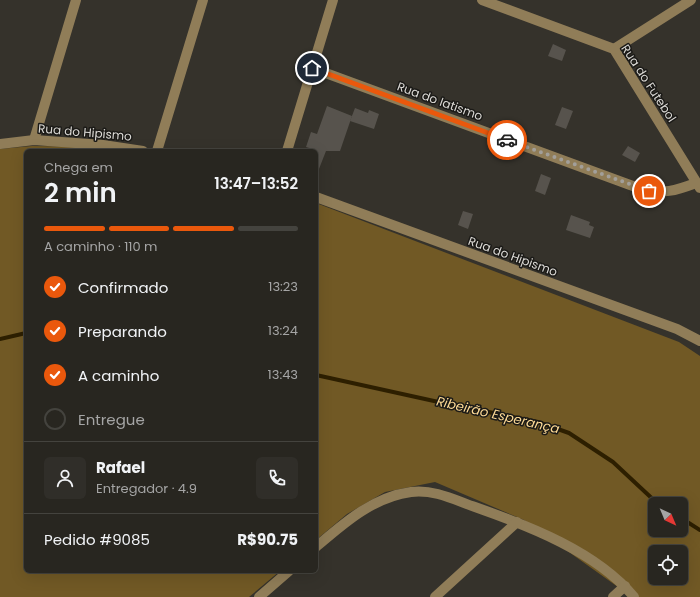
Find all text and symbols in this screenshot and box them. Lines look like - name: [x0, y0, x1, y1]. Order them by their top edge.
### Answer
- street label: Rua do Futebol: [617, 41, 681, 125]
- pin: [295, 51, 329, 85]
- icon: home: [301, 57, 323, 79]
- street label: Rua do Iatismo: [395, 78, 485, 124]
- street label: Rua do Hipismo: [37, 119, 133, 145]
- courier: [487, 120, 527, 160]
- icon: car: [496, 129, 518, 151]
- text: Chega em: [44, 158, 113, 177]
- text: 13:47–13:52: [214, 173, 298, 194]
- pin: [632, 174, 666, 208]
- text: 2 min: [44, 175, 117, 211]
- icon: bag: [638, 180, 660, 202]
- street label: Rua do Hipismo: [466, 232, 560, 280]
- text: A caminho · 110 m: [44, 237, 158, 256]
- icon: check: [44, 276, 66, 298]
- text: Confirmado: [78, 277, 168, 298]
- text: 13:23: [268, 277, 298, 296]
- icon: check: [44, 320, 66, 342]
- text: Preparando: [78, 321, 167, 342]
- text: 13:24: [268, 321, 298, 340]
- icon: check: [44, 364, 66, 386]
- text: A caminho: [78, 365, 159, 386]
- text: 13:43: [268, 365, 298, 384]
- water label: Ribeirão Esperança: [435, 392, 562, 438]
- text: Entregue: [78, 409, 145, 430]
- button: person: [44, 457, 86, 499]
- text: Rafael: [96, 457, 145, 478]
- button: phone: [256, 457, 298, 499]
- text: Entregador · 4.9: [96, 479, 197, 498]
- north arrow: [648, 497, 688, 537]
- map controls: [648, 497, 688, 585]
- text: Pedido #9085: [44, 529, 150, 550]
- text: R$90.75: [237, 529, 298, 550]
- button: locate: [648, 545, 688, 585]

